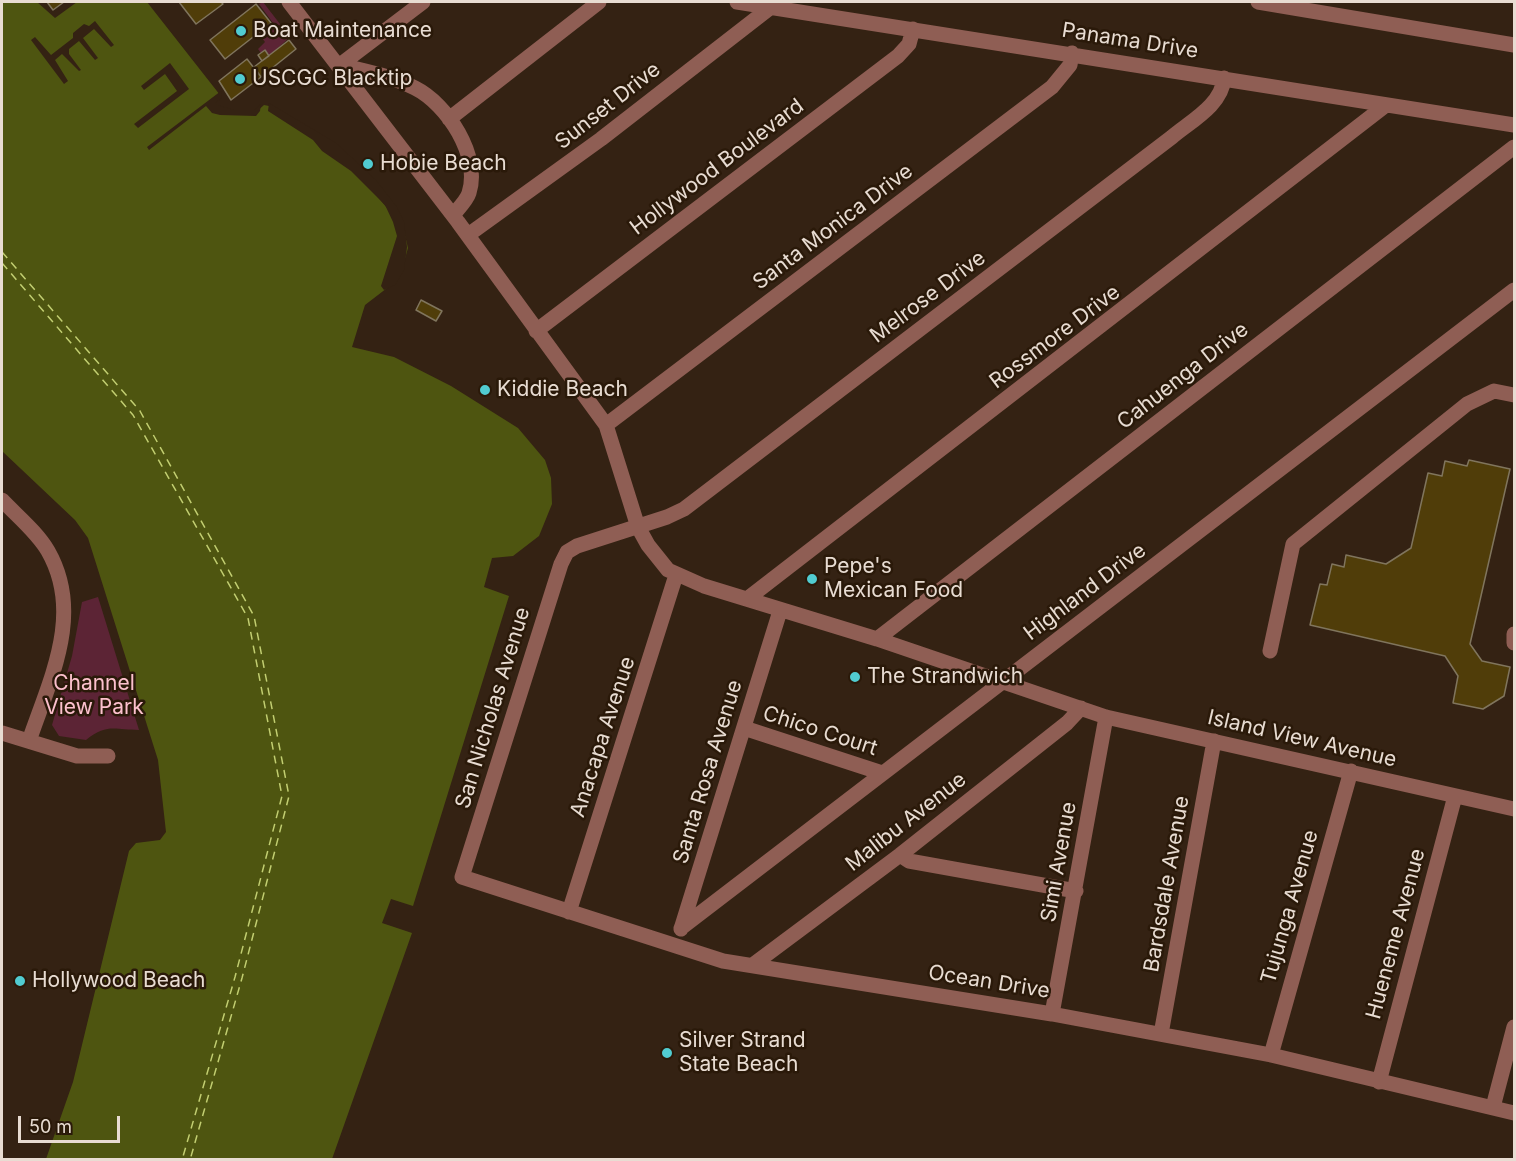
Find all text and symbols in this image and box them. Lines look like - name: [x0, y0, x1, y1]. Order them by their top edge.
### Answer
- place label: Boat Maintenance: [253, 18, 432, 44]
- street label: Panama Drive: [1060, 18, 1200, 64]
- marker: Boat Maintenance: [234, 24, 248, 38]
- street label: Sunset Drive: [550, 57, 666, 155]
- place label: USCGC Blacktip: [252, 66, 412, 92]
- marker: USCGC Blacktip: [233, 72, 247, 86]
- street label: Hollywood Boulevard: [625, 94, 809, 240]
- place label: Hobie Beach: [380, 151, 507, 177]
- marker: Hobie Beach: [361, 157, 375, 171]
- street label: Santa Monica Drive: [748, 159, 918, 295]
- street label: Melrose Drive: [865, 245, 991, 349]
- street label: Rossmore Drive: [985, 280, 1125, 394]
- street label: Cahuenga Drive: [1112, 317, 1254, 435]
- place label: Kiddie Beach: [497, 377, 628, 403]
- marker: Kiddie Beach: [478, 383, 492, 397]
- street label: Highland Drive: [1019, 538, 1151, 646]
- place label: Pepe's Mexican Food: [824, 554, 963, 604]
- marker: Pepe's Mexican Food: [805, 572, 819, 586]
- street label: San Nicholas Avenue: [450, 604, 536, 812]
- street label: Anacapa Avenue: [565, 654, 641, 820]
- place label: The Strandwich: [867, 664, 1023, 690]
- marker: The Strandwich: [848, 670, 862, 684]
- park label: Channel View Park: [44, 671, 144, 721]
- street label: Santa Rosa Avenue: [668, 677, 748, 867]
- street label: Chico Court: [760, 701, 880, 761]
- street label: Island View Avenue: [1205, 705, 1399, 773]
- street label: Malibu Avenue: [841, 767, 971, 877]
- street label: Bardsdale Avenue: [1139, 794, 1195, 974]
- street label: Simi Avenue: [1036, 800, 1082, 924]
- street label: Tujunga Avenue: [1256, 827, 1324, 987]
- street label: Hueneme Avenue: [1361, 846, 1431, 1022]
- street label: Ocean Drive: [926, 960, 1052, 1004]
- place label: Hollywood Beach: [32, 968, 205, 994]
- marker: Hollywood Beach: [13, 974, 27, 988]
- place label: Silver Strand State Beach: [679, 1028, 806, 1078]
- marker: Silver Strand State Beach: [660, 1046, 674, 1060]
- scale bar: [21, 1104, 123, 1142]
- text: 50 m: [29, 1116, 72, 1137]

